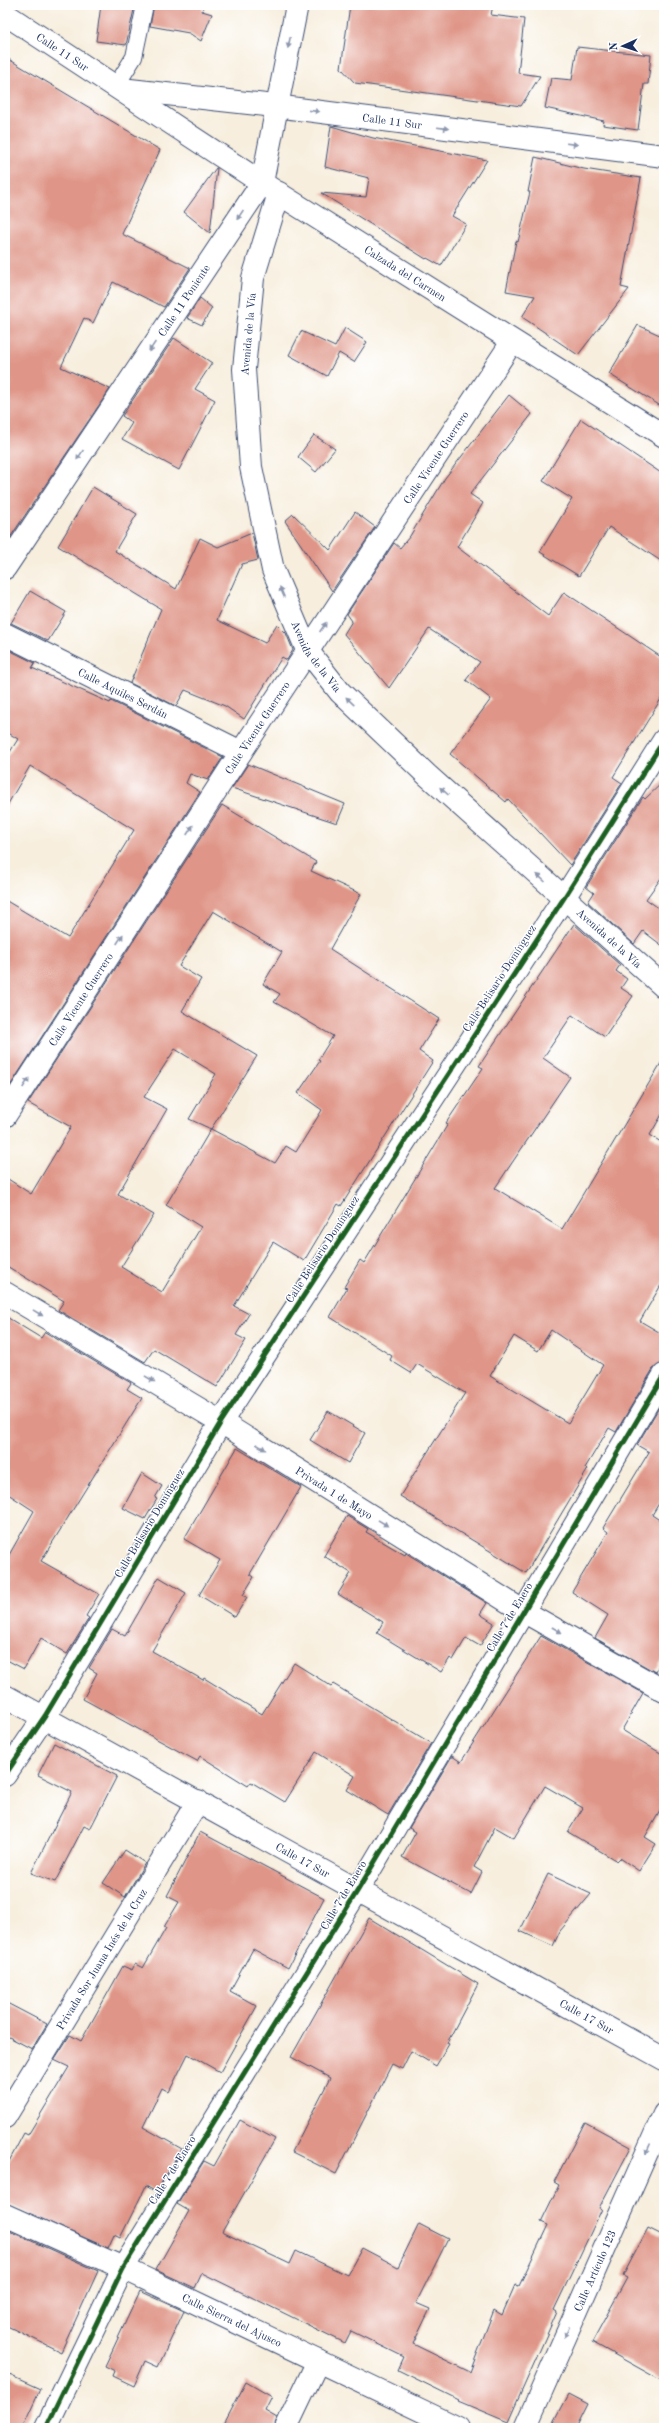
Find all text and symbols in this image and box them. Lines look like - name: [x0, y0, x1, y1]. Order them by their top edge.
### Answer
- north arrow: [603, 26, 643, 66]
- street label: Calle 11 Sur: [34, 32, 90, 75]
- one-way arrow: [285, 37, 291, 49]
- text: N: [609, 41, 620, 51]
- one-way arrow: [308, 108, 320, 114]
- street label: Calle 11 Sur: [361, 113, 423, 132]
- one-way arrow: [437, 125, 449, 131]
- one-way arrow: [566, 141, 578, 147]
- one-way arrow: [236, 210, 244, 221]
- street label: Calzada del Carmen: [362, 245, 447, 304]
- street label: Calle 11 Poniente: [157, 263, 213, 339]
- street label: Avenida de la Vía: [240, 292, 259, 376]
- one-way arrow: [148, 342, 156, 352]
- street label: Calle Vicente Guerrero: [402, 410, 472, 507]
- one-way arrow: [76, 450, 84, 460]
- one-way arrow: [279, 585, 285, 597]
- street label: Avenida de la Vía: [288, 620, 342, 695]
- one-way arrow: [319, 622, 327, 632]
- street label: Calle Aquiles Serdán: [76, 667, 169, 721]
- street label: Calle Vicente Guerrero: [224, 680, 293, 777]
- one-way arrow: [345, 697, 354, 706]
- one-way arrow: [439, 786, 449, 795]
- one-way arrow: [187, 824, 194, 835]
- one-way arrow: [535, 873, 546, 882]
- street label: Avenida de la Vía: [574, 907, 643, 971]
- street label: Calle Belisario Domínguez: [462, 923, 539, 1034]
- one-way arrow: [116, 934, 124, 944]
- street label: Calle Vicente Guerrero: [48, 952, 116, 1049]
- one-way arrow: [22, 1078, 30, 1088]
- street label: Calle Belisario Domínguez: [285, 1194, 362, 1305]
- one-way arrow: [33, 1309, 44, 1316]
- one-way arrow: [144, 1376, 156, 1383]
- one-way arrow: [256, 1443, 266, 1451]
- street label: Privada 1 de Mayo: [293, 1466, 374, 1522]
- street label: Calle Belisario Domínguez: [113, 1467, 187, 1580]
- one-way arrow: [377, 1520, 389, 1527]
- street label: Calle 7 de Enero: [485, 1581, 535, 1654]
- one-way arrow: [551, 1627, 563, 1634]
- street label: Calle 17 Sur: [273, 1842, 331, 1881]
- street label: Calle 7 de Enero: [319, 1859, 369, 1932]
- street label: Privada Sor Juana Inés de la Cruz: [56, 1887, 150, 2032]
- street label: Calle 17 Sur: [557, 1998, 615, 2037]
- street label: Calle 7 de Enero: [148, 2134, 199, 2207]
- one-way arrow: [645, 2144, 651, 2155]
- street label: Calle Artículo 123: [573, 2229, 619, 2314]
- street label: Calle Sierra del Ajusco: [180, 2293, 283, 2350]
- one-way arrow: [564, 2327, 570, 2338]

